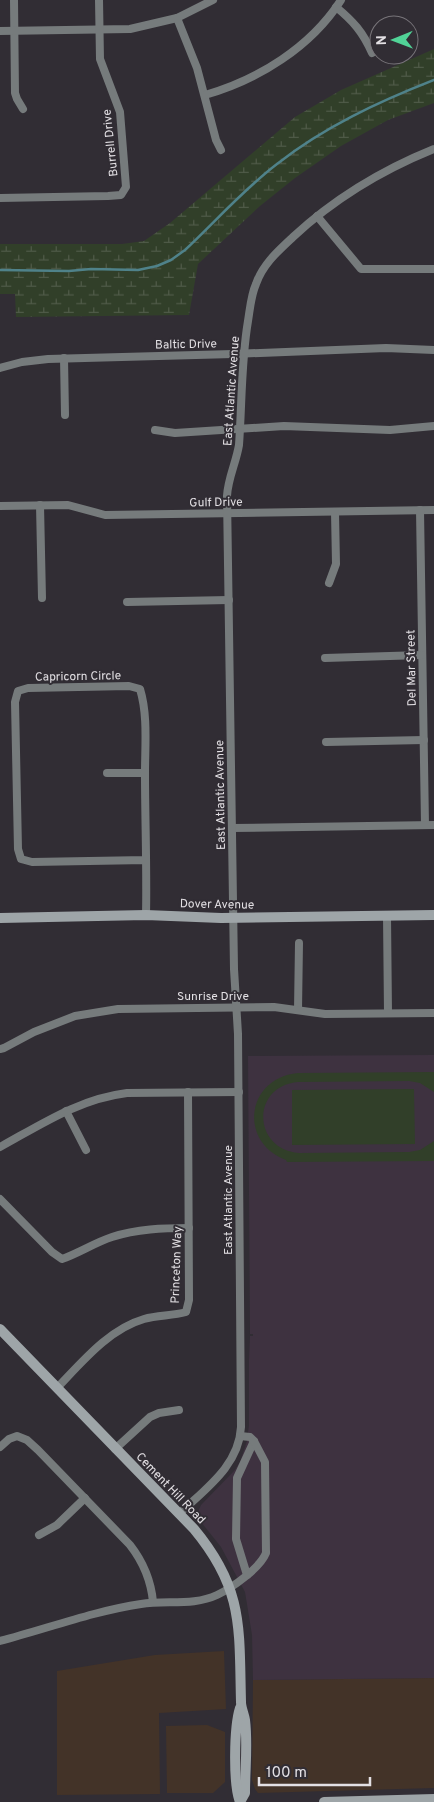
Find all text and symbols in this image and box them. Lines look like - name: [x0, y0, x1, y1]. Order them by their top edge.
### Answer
- north arrow: [369, 15, 419, 65]
- text: N: [374, 35, 391, 45]
- street label: Burrell Drive: [100, 108, 122, 177]
- street label: Baltic Drive: [155, 336, 217, 354]
- street label: East Atlantic Avenue: [220, 336, 244, 447]
- street label: Gulf Drive: [189, 495, 243, 511]
- street label: Del Mar Street: [403, 629, 421, 706]
- street label: Capricorn Circle: [35, 668, 121, 686]
- street label: East Atlantic Avenue: [212, 740, 230, 850]
- street label: Dover Avenue: [180, 896, 254, 914]
- street label: Sunrise Drive: [177, 989, 249, 1005]
- street label: East Atlantic Avenue: [221, 1145, 237, 1255]
- street label: Princeton Way: [168, 1226, 186, 1304]
- street label: Cement Hill Road: [132, 1449, 209, 1528]
- scale bar: [259, 1754, 370, 1786]
- text: 100 m: [266, 1764, 307, 1783]

